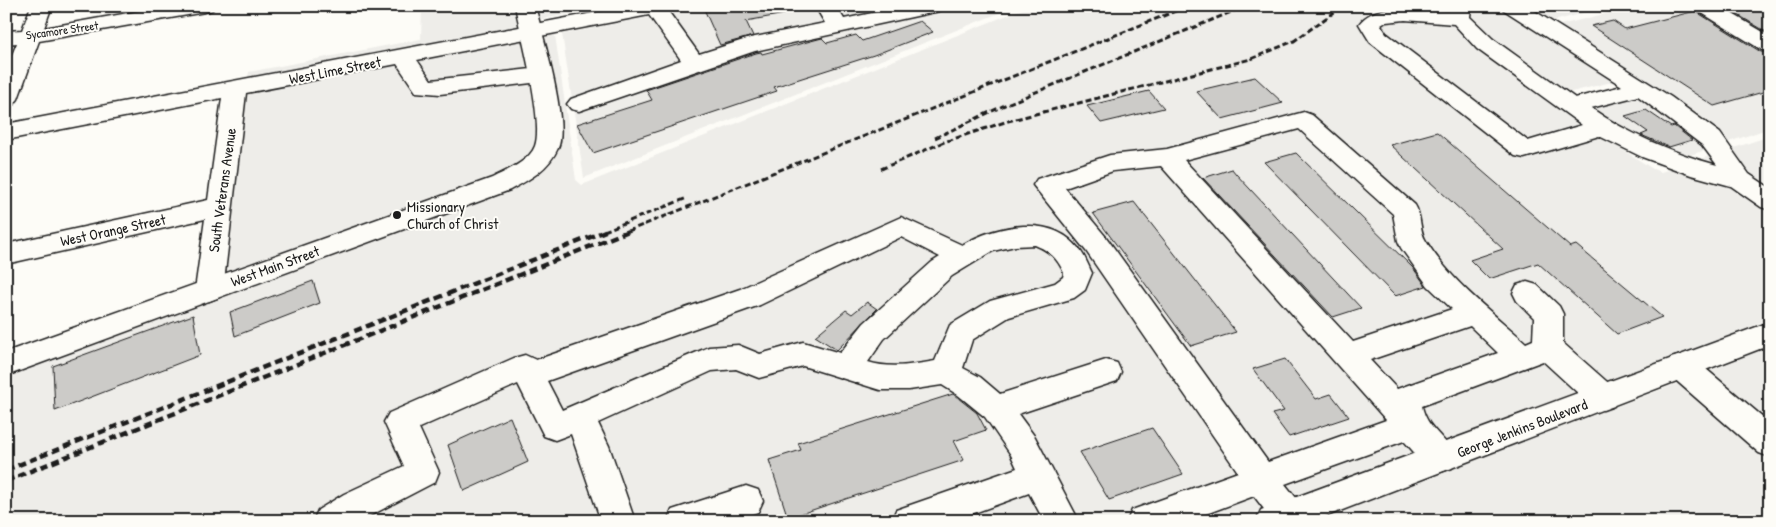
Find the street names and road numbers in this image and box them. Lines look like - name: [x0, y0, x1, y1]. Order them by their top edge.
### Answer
- street label: Sycamore Street: [25, 16, 100, 44]
- street label: West Lime Street: [287, 51, 384, 89]
- street label: South Veterans Avenue: [203, 127, 241, 253]
- street label: West Orange Street: [58, 208, 169, 251]
- street label: West Main Street: [228, 240, 323, 292]
- street label: George Jenkins Boulevard: [1454, 393, 1590, 463]

